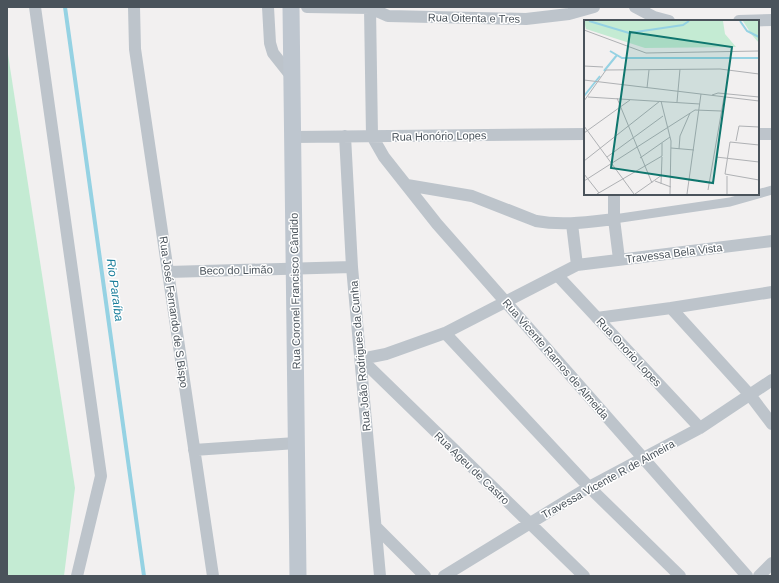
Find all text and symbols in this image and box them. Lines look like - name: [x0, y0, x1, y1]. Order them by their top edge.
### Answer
- street label: Rua Oitenta e Tres: [428, 11, 521, 25]
- inset map: [584, 20, 759, 195]
- street label: Rua Honório Lopes: [392, 129, 487, 143]
- street label: Rua Coronel Francisco Cândido: [288, 213, 302, 369]
- street label: Rua José Fernando de S Bispo: [157, 235, 191, 389]
- street label: Travessa Bela Vista: [625, 241, 724, 265]
- water label: Rio Paraíba: [104, 258, 126, 323]
- street label: Beco do Limão: [199, 263, 273, 277]
- street label: Rua João Rodrigues da Cunha: [347, 279, 373, 432]
- street label: Rua Vicente Ramos de Almeida: [501, 297, 612, 422]
- street label: Rua Onorio Lopes: [594, 315, 664, 389]
- street label: Rua Ageu de Castro: [432, 429, 512, 507]
- street label: Travessa Vicente R de Almeira: [539, 437, 677, 521]

